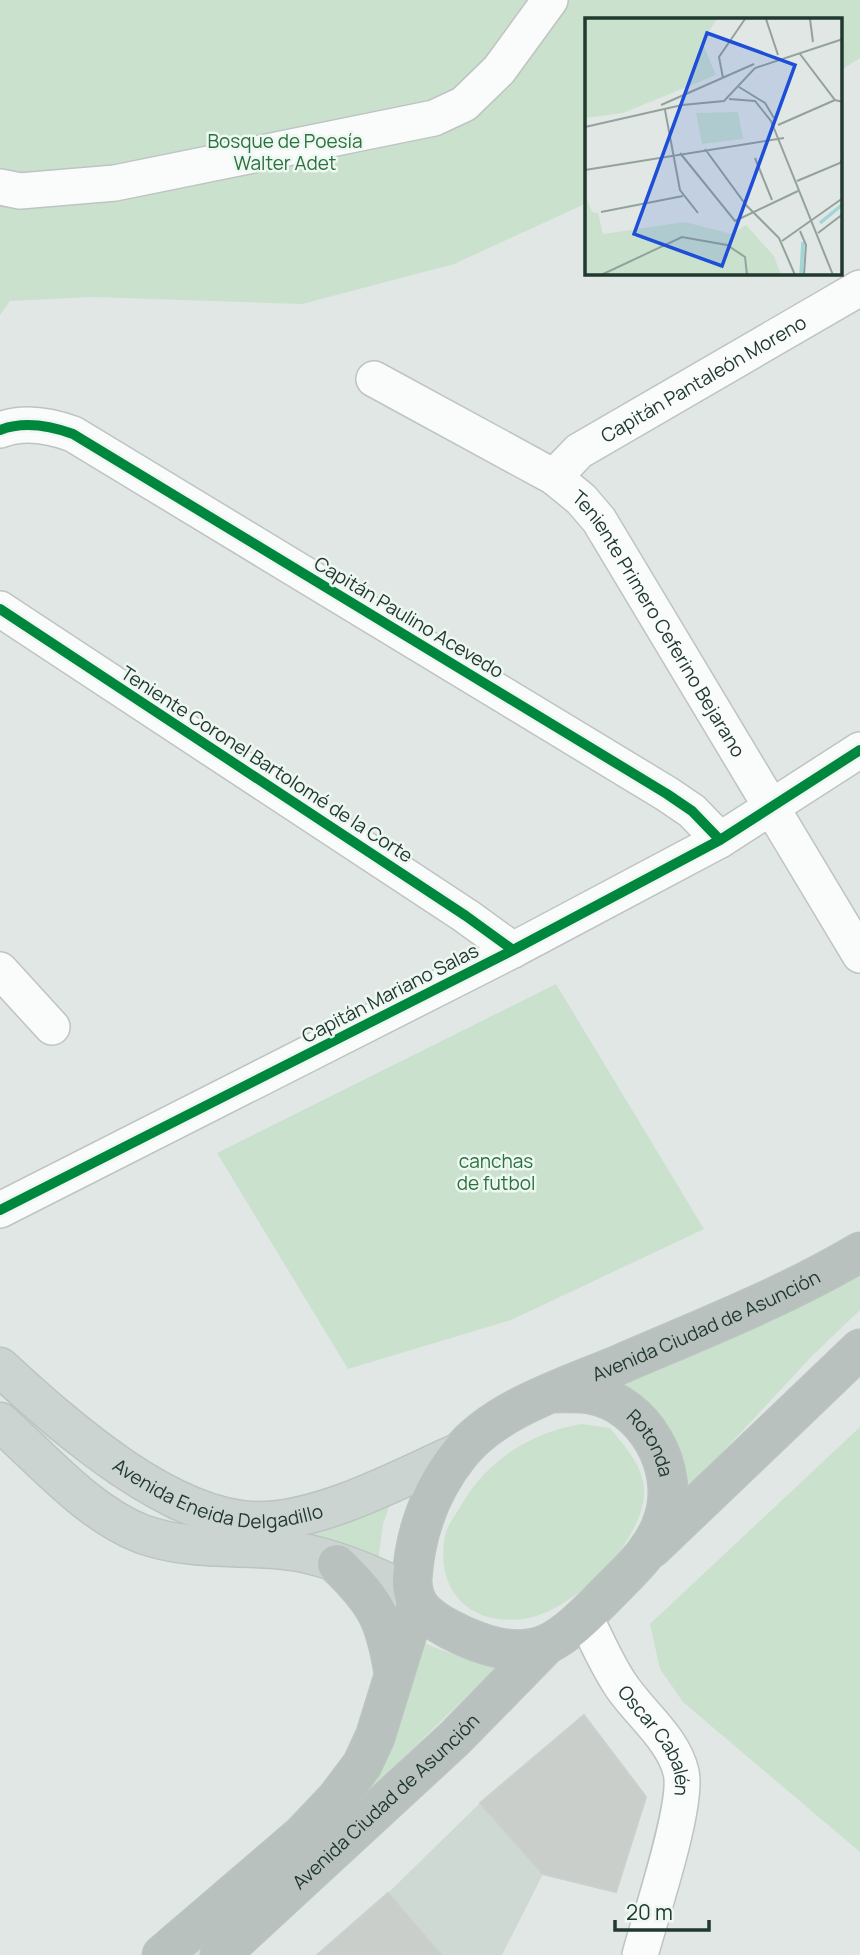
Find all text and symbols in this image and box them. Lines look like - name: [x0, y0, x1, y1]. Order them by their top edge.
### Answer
- inset map: [585, 18, 842, 275]
- park label: Bosque de Poesía Walter Adet: [207, 128, 363, 176]
- street label: Capitán Pantaleón Moreno: [596, 309, 811, 449]
- street label: Teniente Primero Ceferino Bejarano: [567, 484, 751, 762]
- street label: Capitán Paulino Acevedo: [309, 550, 509, 684]
- street label: Teniente Coronel Bartolomé de la Corte: [116, 660, 418, 868]
- street label: Capitán Mariano Salas: [297, 937, 483, 1049]
- park label: canchas de futbol: [457, 1148, 535, 1196]
- street label: Avenida Ciudad de Asunción: [588, 1264, 825, 1387]
- street label: Rotonda: [621, 1403, 679, 1479]
- street label: Avenida Eneida Delgadillo: [108, 1452, 326, 1534]
- street label: Oscar Cabalén: [612, 1680, 695, 1797]
- street label: Avenida Ciudad de Asunción: [286, 1708, 485, 1895]
- scale bar: [615, 1888, 710, 1932]
- text: 20 m: [626, 1898, 673, 1926]

